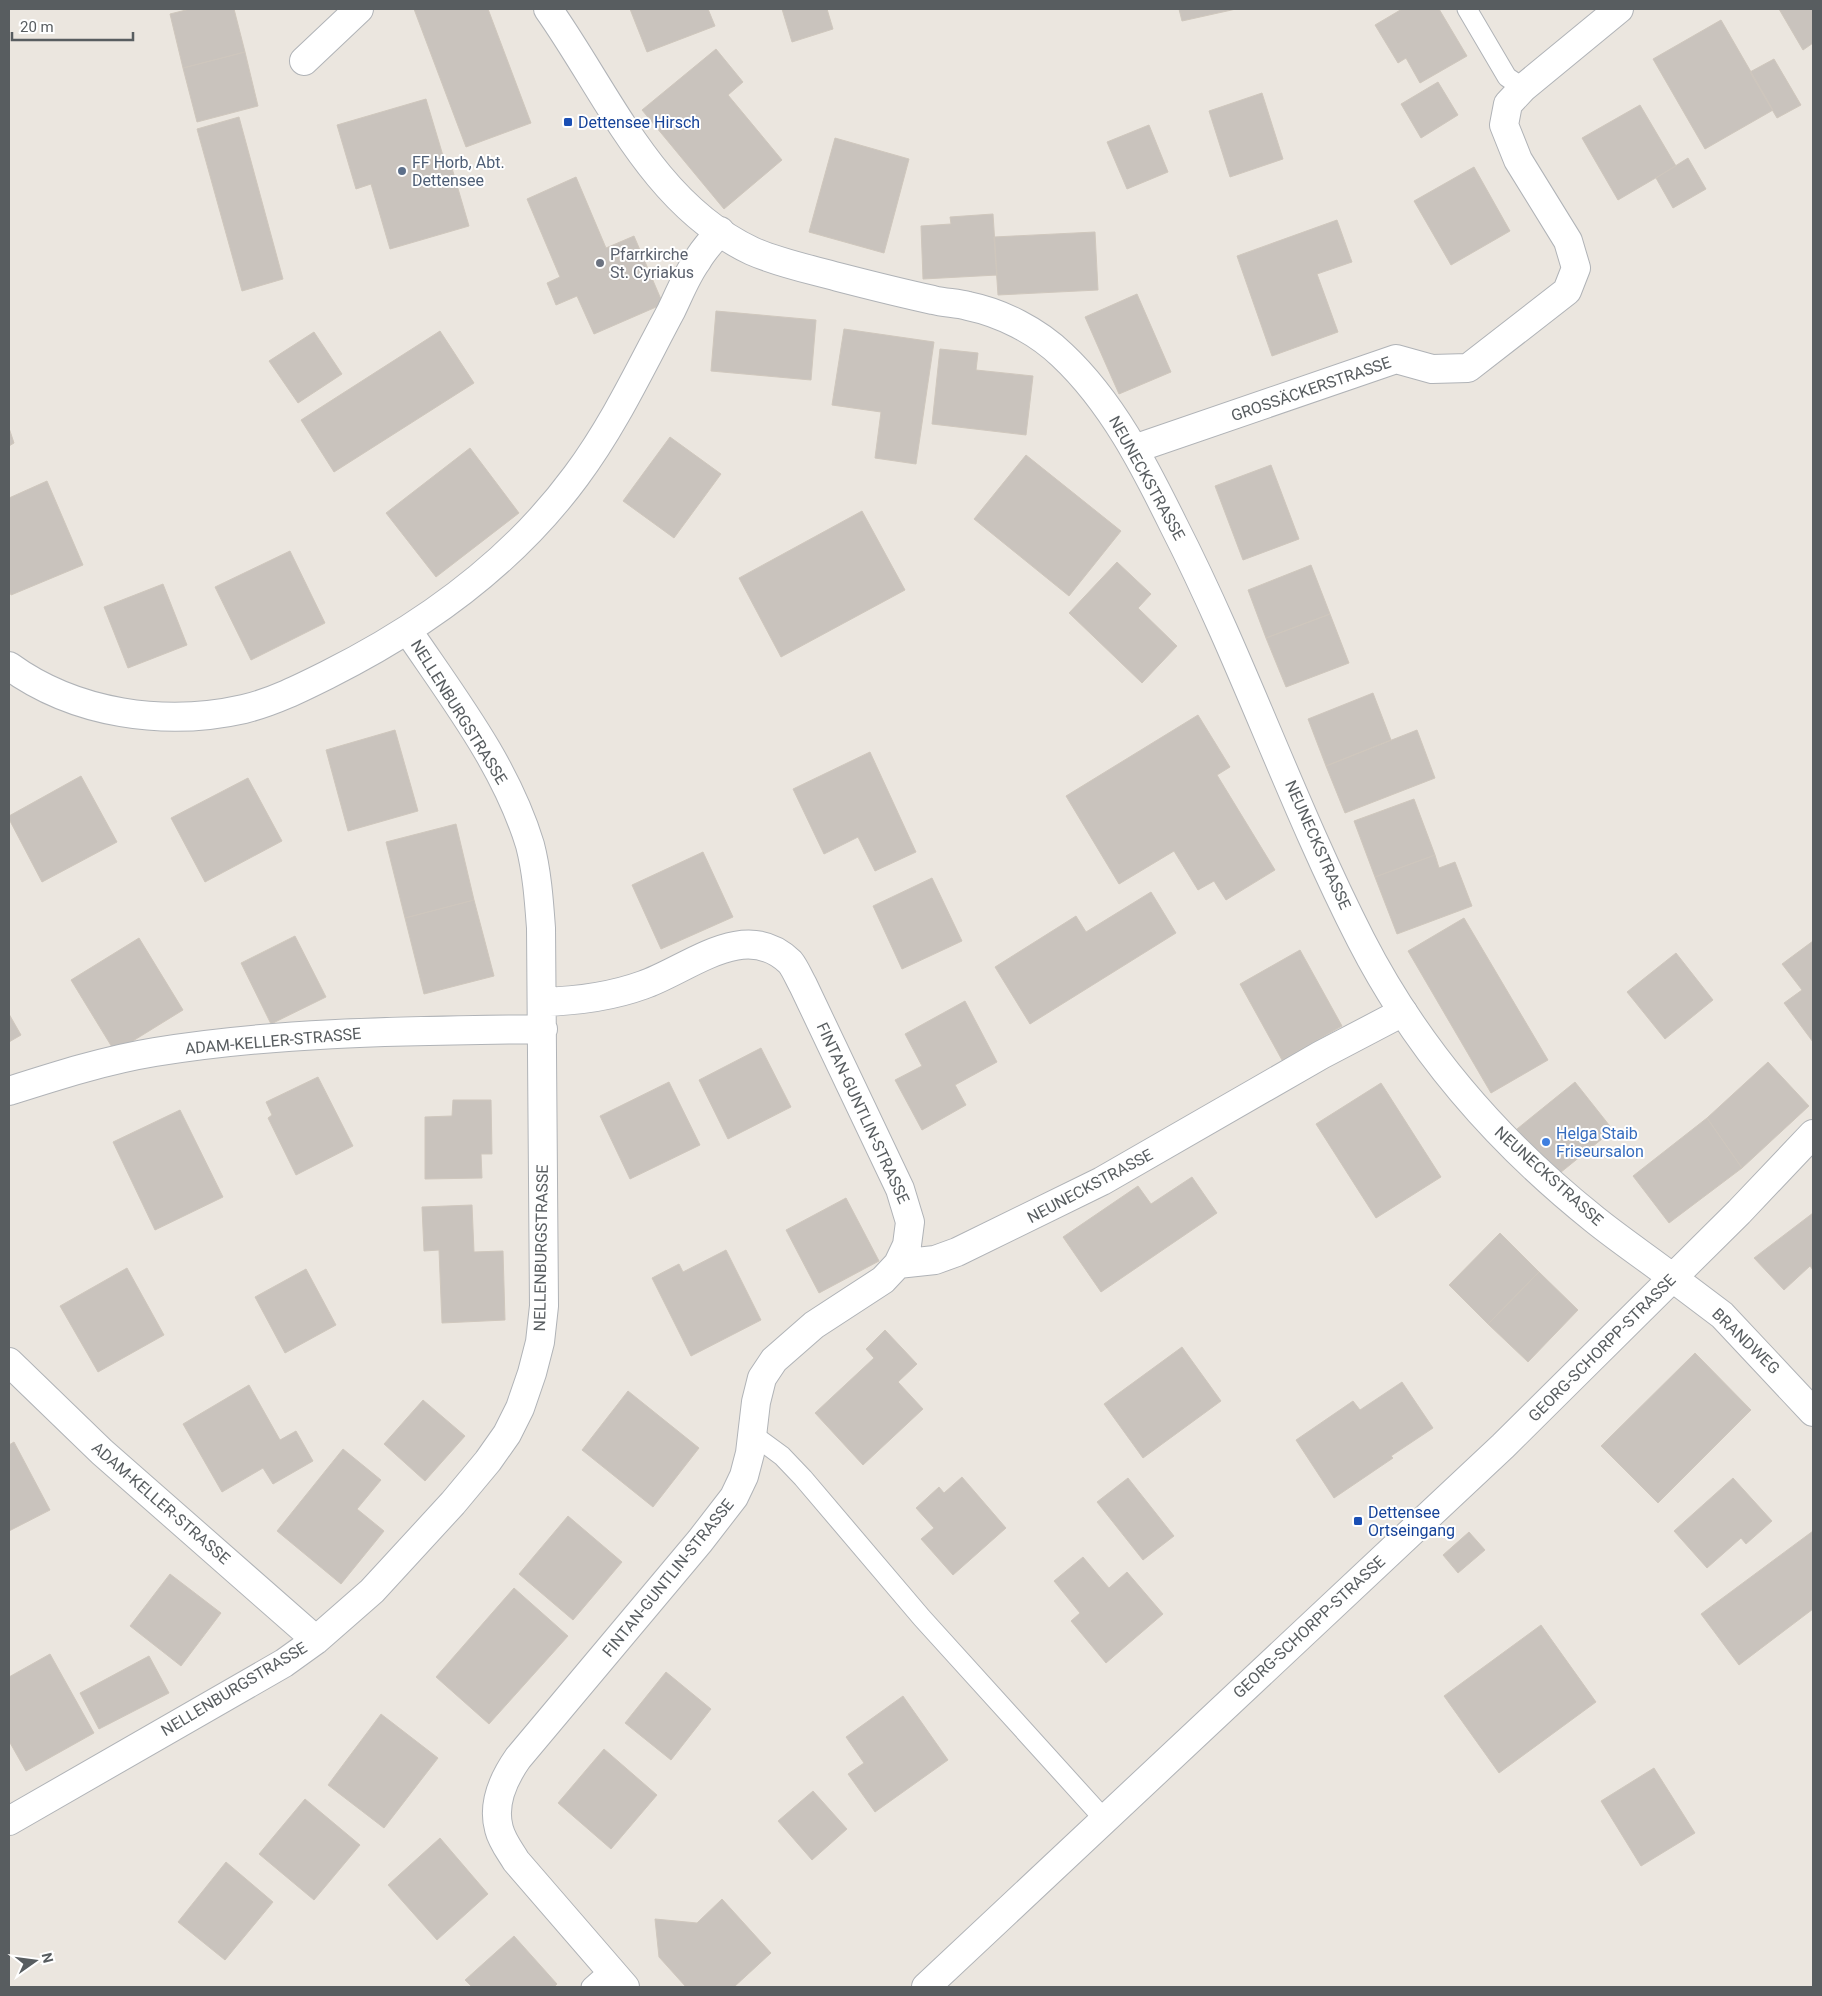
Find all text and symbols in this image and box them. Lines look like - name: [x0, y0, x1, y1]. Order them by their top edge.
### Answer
- scale bar: [12, 10, 134, 42]
- text: 20 m: [20, 18, 54, 36]
- place label: Dettensee Hirsch: [578, 113, 700, 132]
- marker: Dettensee Hirsch: [562, 116, 574, 128]
- place label: FF Horb, Abt. Dettensee: [412, 153, 505, 190]
- marker: FF Horb, Abt. Dettensee: [396, 165, 408, 177]
- place label: Pfarrkirche St. Cyriakus: [610, 245, 694, 282]
- marker: Pfarrkirche St. Cyriakus: [594, 257, 606, 269]
- street label: GROSSÄCKERSTRASSE: [1228, 353, 1394, 425]
- street label: NEUNECKSTRASSE: [1105, 412, 1189, 544]
- street label: NELLENBURGSTRASSE: [407, 636, 511, 788]
- street label: NEUNECKSTRASSE: [1281, 778, 1355, 912]
- street label: FINTAN-GUNTLIN-STRASSE: [813, 1019, 913, 1207]
- street label: ADAM-KELLER-STRASSE: [184, 1024, 362, 1058]
- street label: NEUNECKSTRASSE: [1491, 1122, 1607, 1230]
- place label: Helga Staib Friseursalon: [1556, 1124, 1644, 1161]
- marker: Helga Staib Friseursalon: [1540, 1136, 1552, 1148]
- street label: NEUNECKSTRASSE: [1024, 1145, 1156, 1227]
- street label: NELLENBURGSTRASSE: [530, 1164, 552, 1332]
- street label: GEORG-SCHORPP-STRASSE: [1524, 1270, 1680, 1426]
- street label: BRANDWEG: [1708, 1304, 1784, 1378]
- street label: ADAM-KELLER-STRASSE: [88, 1438, 234, 1568]
- street label: FINTAN-GUNTLIN-STRASSE: [598, 1495, 738, 1661]
- place label: Dettensee Ortseingang: [1368, 1503, 1455, 1540]
- marker: Dettensee Ortseingang: [1352, 1515, 1364, 1527]
- street label: GEORG-SCHORPP-STRASSE: [1229, 1552, 1389, 1702]
- street label: NELLENBURGSTRASSE: [158, 1638, 310, 1740]
- north arrow: [10, 1936, 60, 1986]
- text: N: [39, 1951, 57, 1965]

